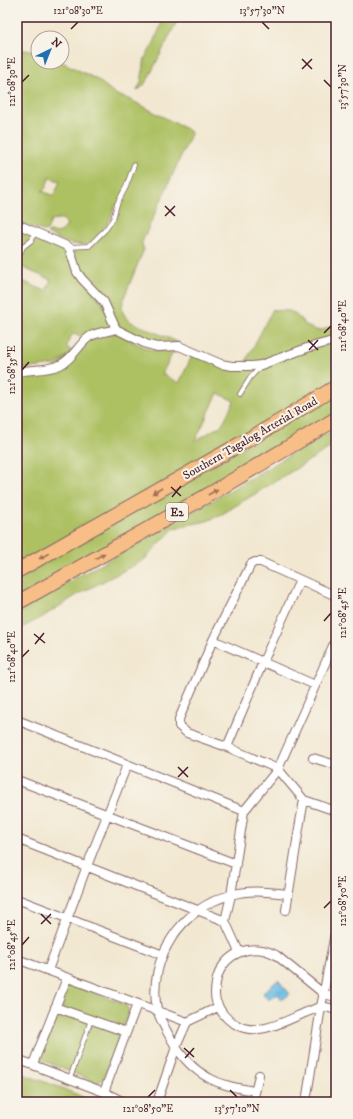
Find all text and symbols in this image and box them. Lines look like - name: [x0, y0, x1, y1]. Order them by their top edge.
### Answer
- text: 121°08'30"E: [53, 5, 103, 17]
- text: 13°57'30"N: [239, 5, 285, 17]
- north arrow: [30, 30, 70, 70]
- text: N: [48, 35, 64, 52]
- text: 121°08'30"E: [6, 57, 18, 107]
- text: 13°57'30"N: [337, 64, 349, 110]
- text: 121°08'40"E: [337, 300, 349, 352]
- text: 121°08'35"E: [6, 345, 18, 395]
- street label: Southern Tagalog Arterial Road: [180, 394, 320, 483]
- one-way arrow: [151, 488, 163, 495]
- one-way arrow: [207, 488, 219, 495]
- road number: E2: [166, 503, 188, 521]
- one-way arrow: [39, 552, 50, 559]
- one-way arrow: [94, 553, 106, 560]
- text: 121°08'45"E: [337, 587, 349, 639]
- text: 121°08'40"E: [6, 631, 18, 683]
- text: 121°08'50"E: [337, 876, 349, 926]
- text: 121°08'45"E: [6, 919, 18, 971]
- text: 121°08'50"E: [123, 1103, 173, 1115]
- text: 13°57'10"N: [214, 1103, 260, 1115]

